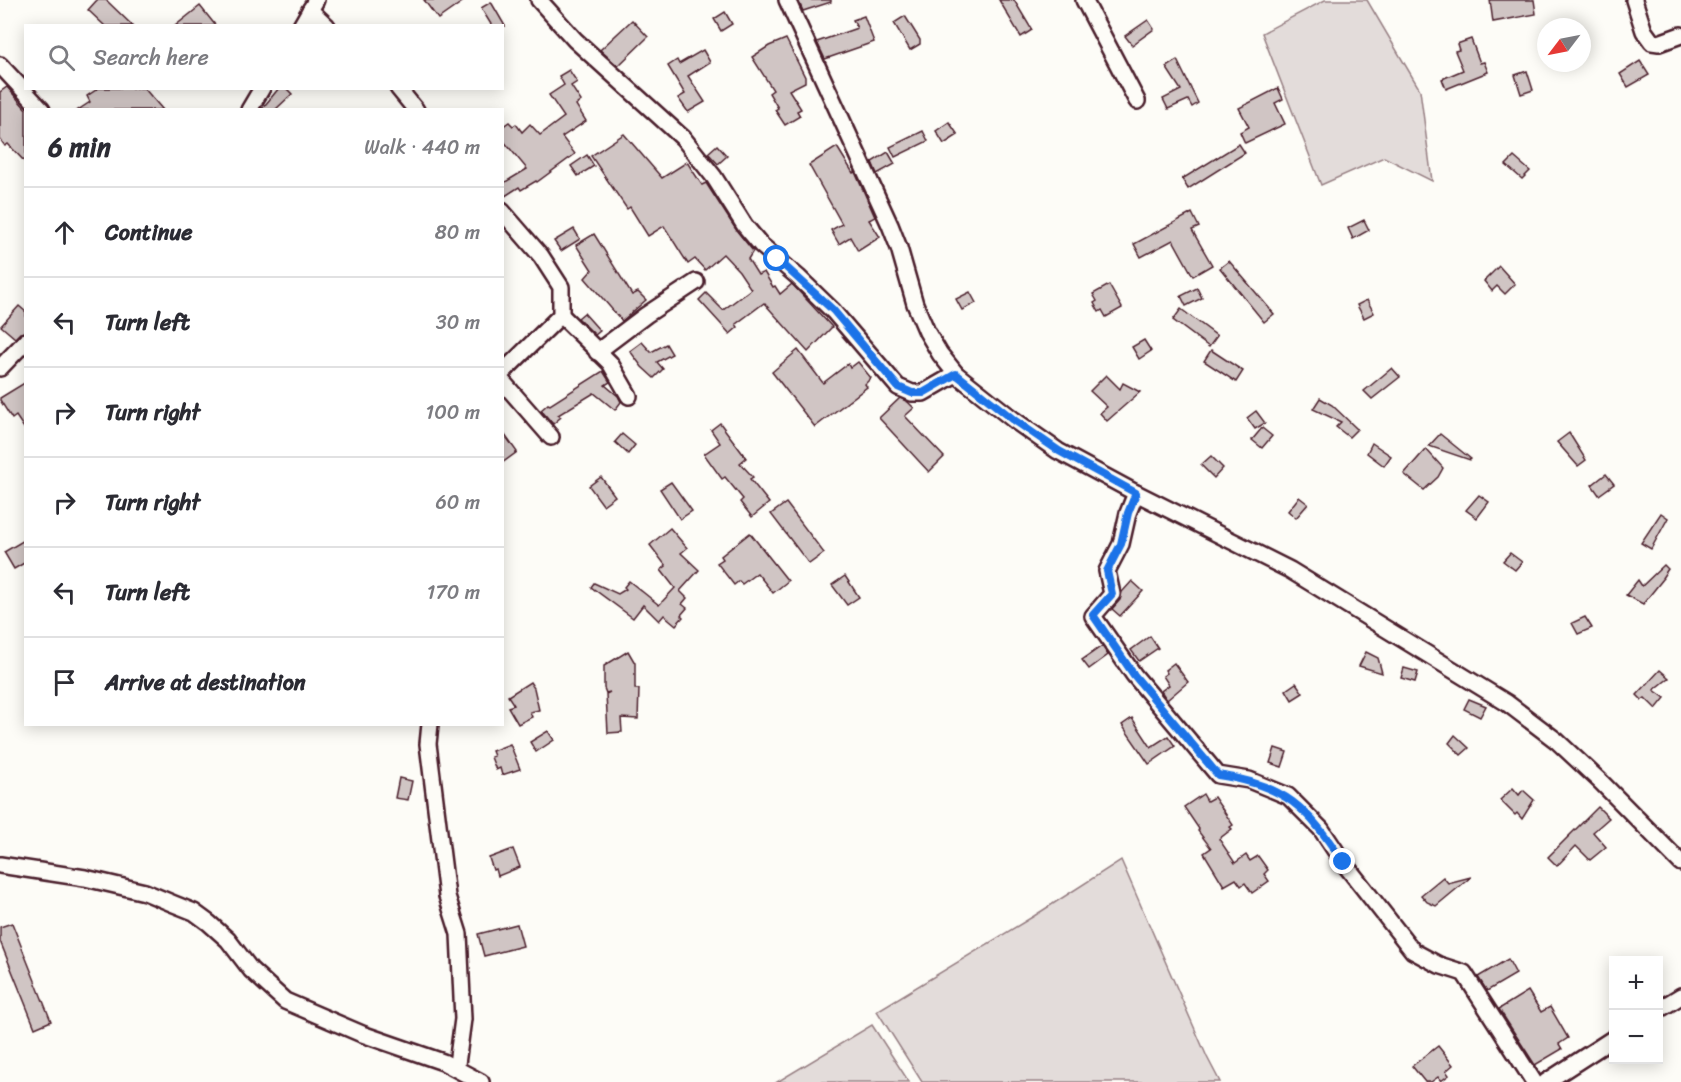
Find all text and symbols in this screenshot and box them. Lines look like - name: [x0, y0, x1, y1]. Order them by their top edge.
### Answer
- north arrow: [1537, 18, 1591, 72]
- search box: [24, 24, 504, 90]
- text: Search here: [93, 38, 209, 77]
- icon: search: [45, 41, 78, 74]
- text: 6 min: [48, 124, 111, 170]
- text: Walk · 440 m: [364, 130, 480, 165]
- text: Continue: [105, 213, 193, 252]
- text: 80 m: [435, 215, 480, 250]
- icon: ahead: [48, 216, 81, 249]
- route start: [763, 245, 789, 271]
- text: Turn left: [105, 303, 190, 342]
- text: 30 m: [436, 305, 480, 340]
- icon: left: [48, 306, 81, 339]
- text: Turn right: [105, 393, 200, 432]
- text: 100 m: [426, 395, 480, 430]
- icon: right: [48, 396, 81, 429]
- text: Turn right: [105, 483, 200, 522]
- text: 60 m: [435, 485, 480, 520]
- icon: right: [48, 486, 81, 519]
- text: Turn left: [105, 573, 190, 612]
- text: 170 m: [427, 575, 480, 610]
- icon: left: [48, 576, 81, 609]
- text: Arrive at destination: [105, 663, 306, 702]
- icon: arrive: [48, 666, 81, 699]
- route end: [1329, 848, 1355, 874]
- map controls: [1609, 956, 1663, 1064]
- button: +: [1609, 956, 1663, 1010]
- button: −: [1609, 1010, 1663, 1064]

